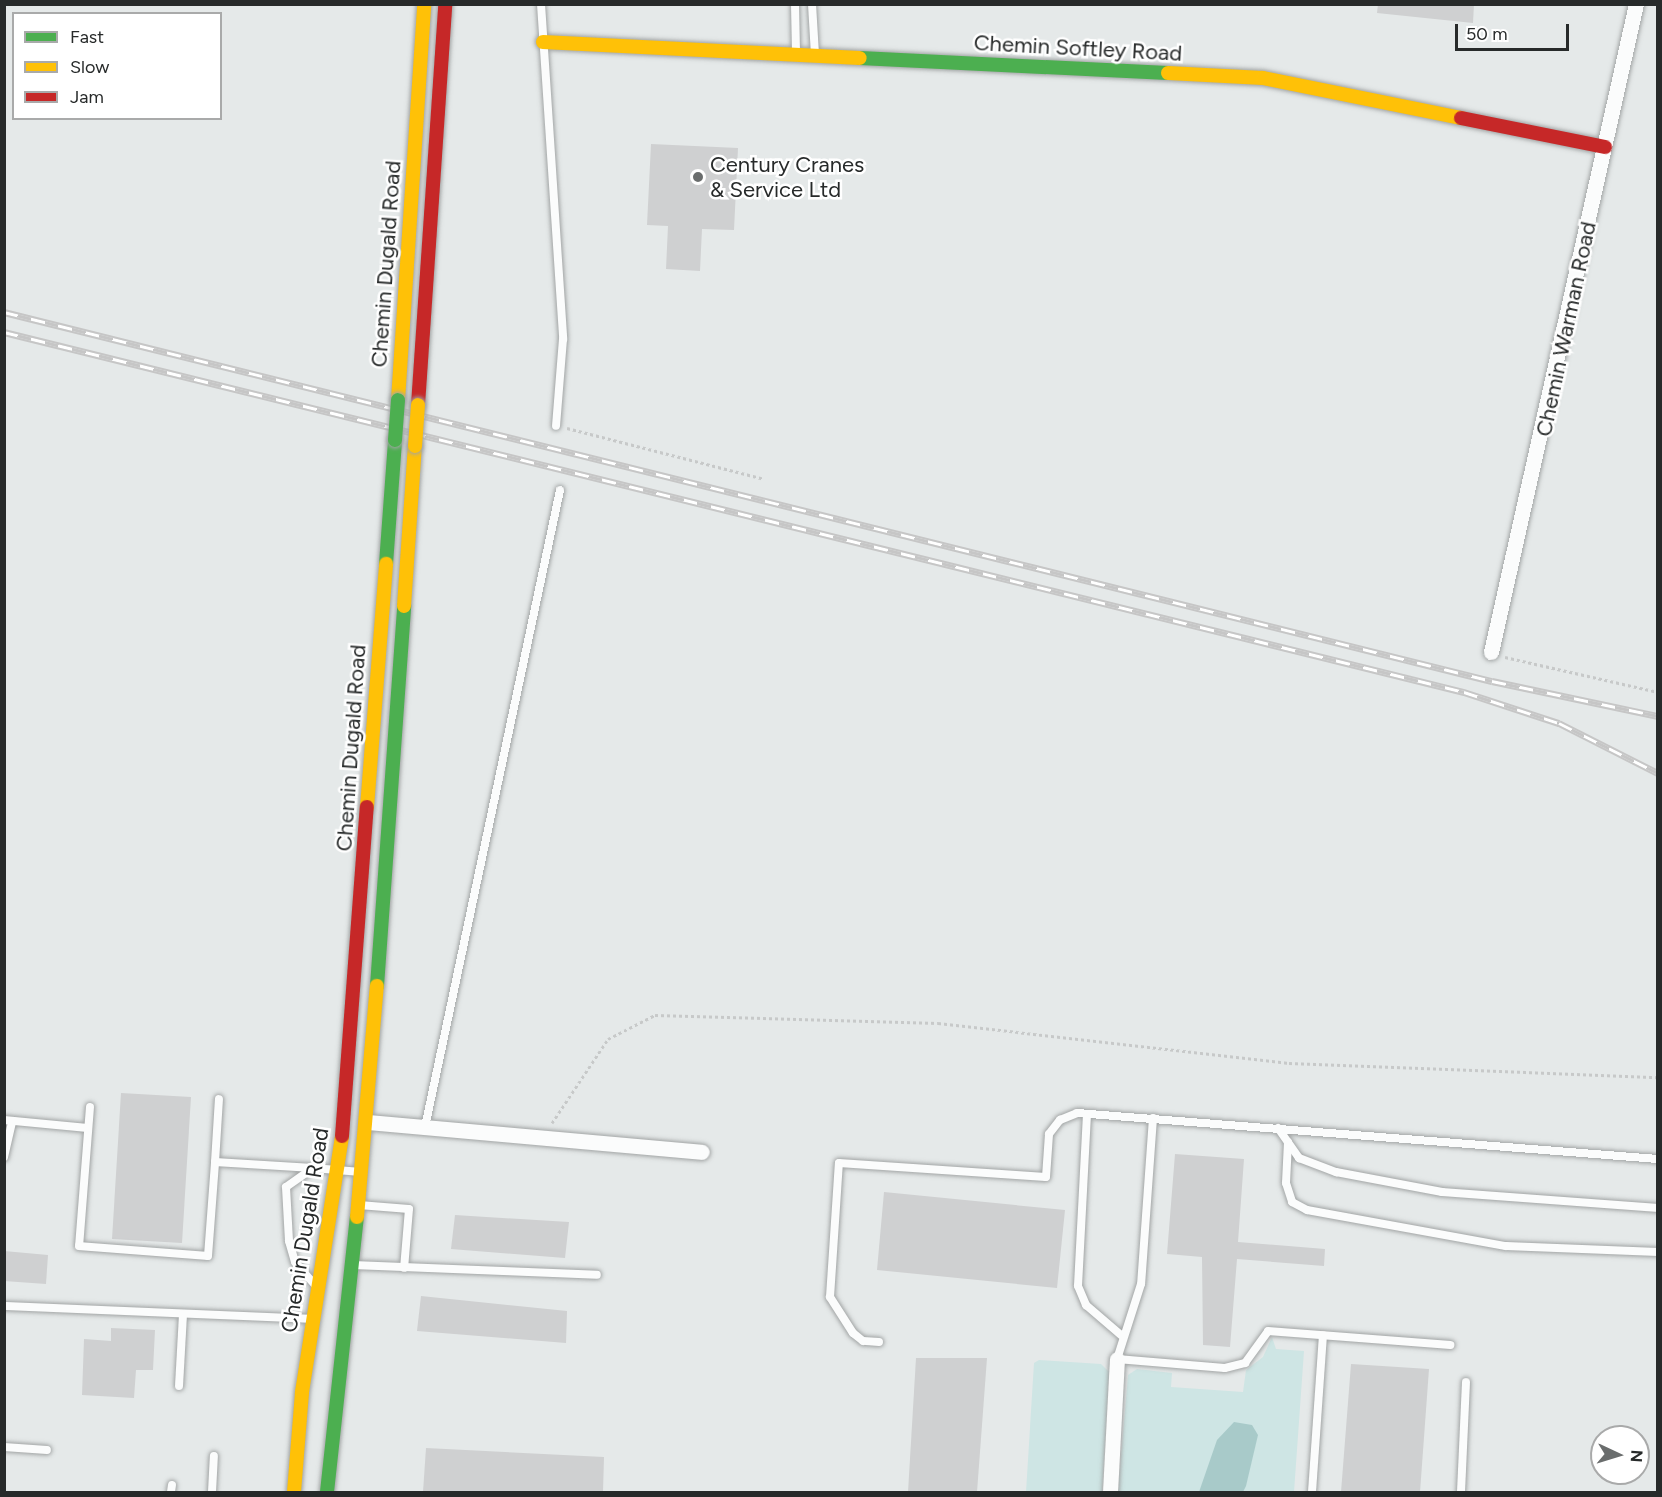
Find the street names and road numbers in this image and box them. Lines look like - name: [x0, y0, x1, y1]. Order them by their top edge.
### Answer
- street label: Chemin Softley Road: [973, 29, 1183, 67]
- street label: Chemin Dugald Road: [366, 160, 406, 368]
- street label: Chemin Warman Road: [1530, 219, 1602, 439]
- street label: Chemin Dugald Road: [331, 644, 371, 852]
- street label: Chemin Dugald Road: [276, 1126, 334, 1334]

